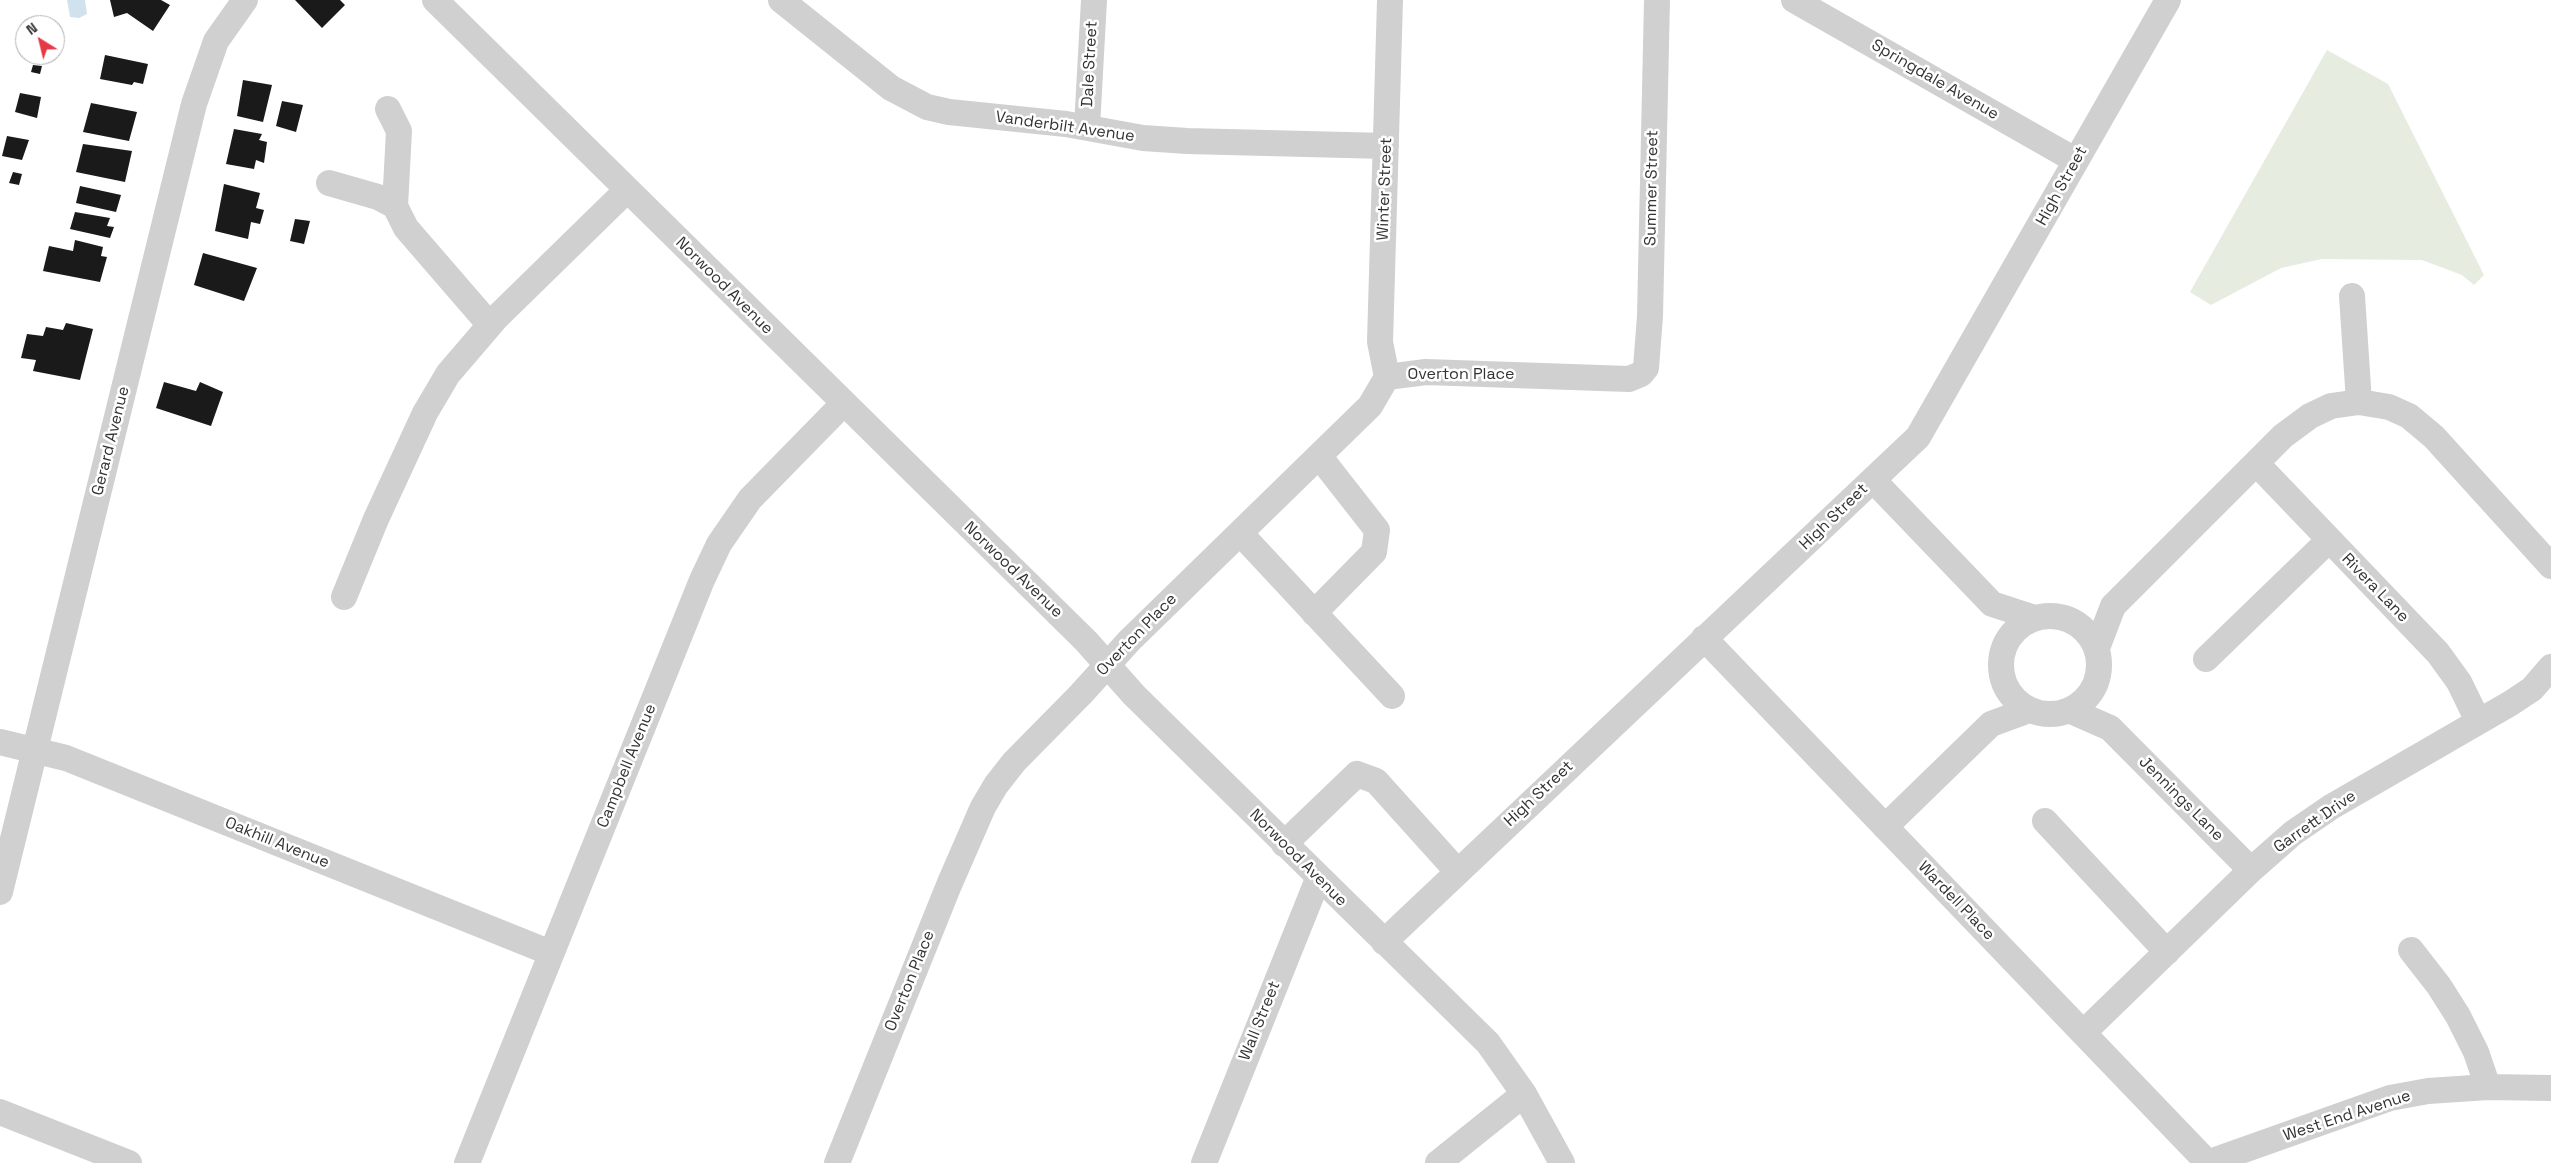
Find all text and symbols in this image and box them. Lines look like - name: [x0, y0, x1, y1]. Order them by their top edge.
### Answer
- north arrow: [15, 15, 65, 65]
- text: N: [23, 19, 41, 39]
- street label: Dale Street: [1078, 20, 1102, 108]
- street label: Springdale Avenue: [1868, 36, 2002, 124]
- street label: Vanderbilt Avenue: [994, 108, 1136, 146]
- street label: Summer Street: [1641, 130, 1663, 246]
- street label: Winter Street: [1374, 137, 1396, 241]
- street label: High Street: [2032, 143, 2092, 229]
- street label: Norwood Avenue: [671, 233, 777, 339]
- street label: Overton Place: [1408, 365, 1514, 385]
- street label: Gerard Avenue: [88, 385, 134, 497]
- street label: High Street: [1796, 480, 1872, 554]
- street label: Norwood Avenue: [960, 518, 1066, 622]
- street label: Rivera Lane: [2338, 550, 2412, 626]
- street label: Overton Place: [1093, 590, 1181, 680]
- street label: Campbell Avenue: [593, 701, 661, 831]
- street label: Jennings Lane: [2135, 753, 2227, 845]
- street label: High Street: [1500, 757, 1578, 831]
- street label: Garrett Drive: [2270, 787, 2360, 857]
- street label: Norwood Avenue: [1245, 805, 1351, 911]
- street label: Oakhill Avenue: [222, 813, 332, 873]
- street label: Wardell Place: [1914, 858, 1998, 944]
- street label: Overton Place: [881, 928, 939, 1034]
- street label: Wall Street: [1235, 979, 1285, 1063]
- street label: West End Avenue: [2281, 1086, 2413, 1146]

